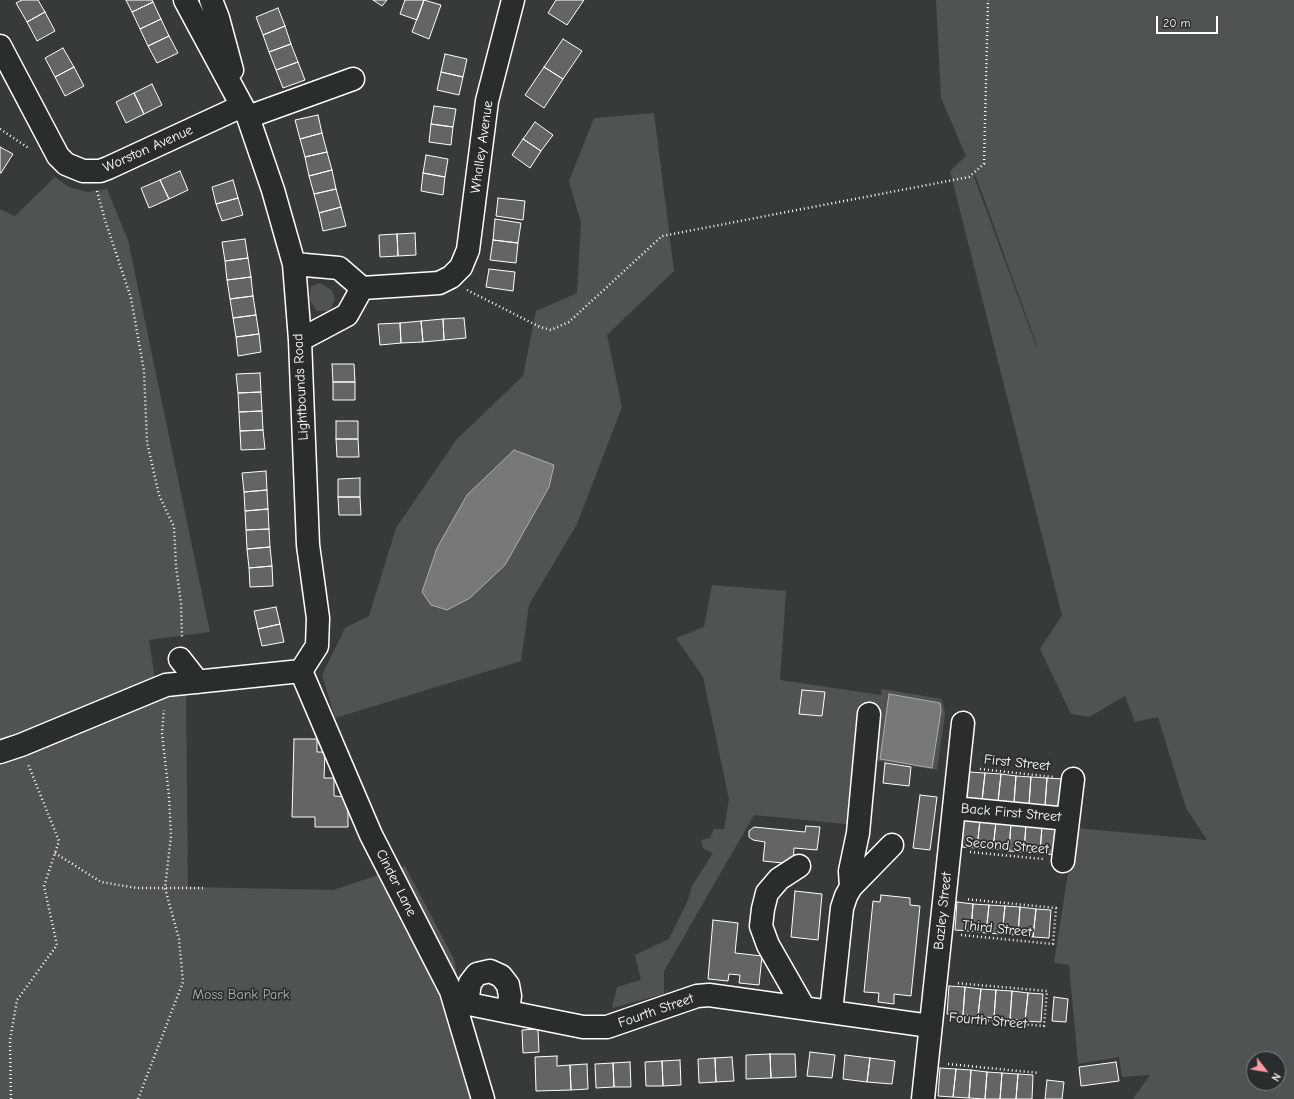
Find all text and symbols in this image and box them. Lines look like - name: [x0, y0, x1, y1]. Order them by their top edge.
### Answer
- scale bar: [1158, 8, 1220, 34]
- text: 20 m: [1163, 16, 1191, 30]
- street label: Whalley Avenue: [467, 99, 497, 195]
- street label: Worston Avenue: [101, 122, 195, 176]
- street label: Lightbounds Road: [290, 333, 312, 441]
- street label: First Street: [983, 751, 1051, 775]
- street label: Back First Street: [960, 800, 1062, 826]
- street label: Second Street: [965, 834, 1049, 858]
- street label: Cinder Lane: [372, 847, 420, 919]
- street label: Bazley Street: [931, 871, 955, 951]
- street label: Third Street: [961, 917, 1033, 941]
- park label: Moss Bank Park: [192, 987, 290, 1003]
- street label: Fourth Street: [616, 990, 696, 1032]
- street label: Fourth Street: [948, 1009, 1028, 1033]
- north arrow: [1246, 1051, 1286, 1091]
- text: N: [1268, 1070, 1283, 1083]

